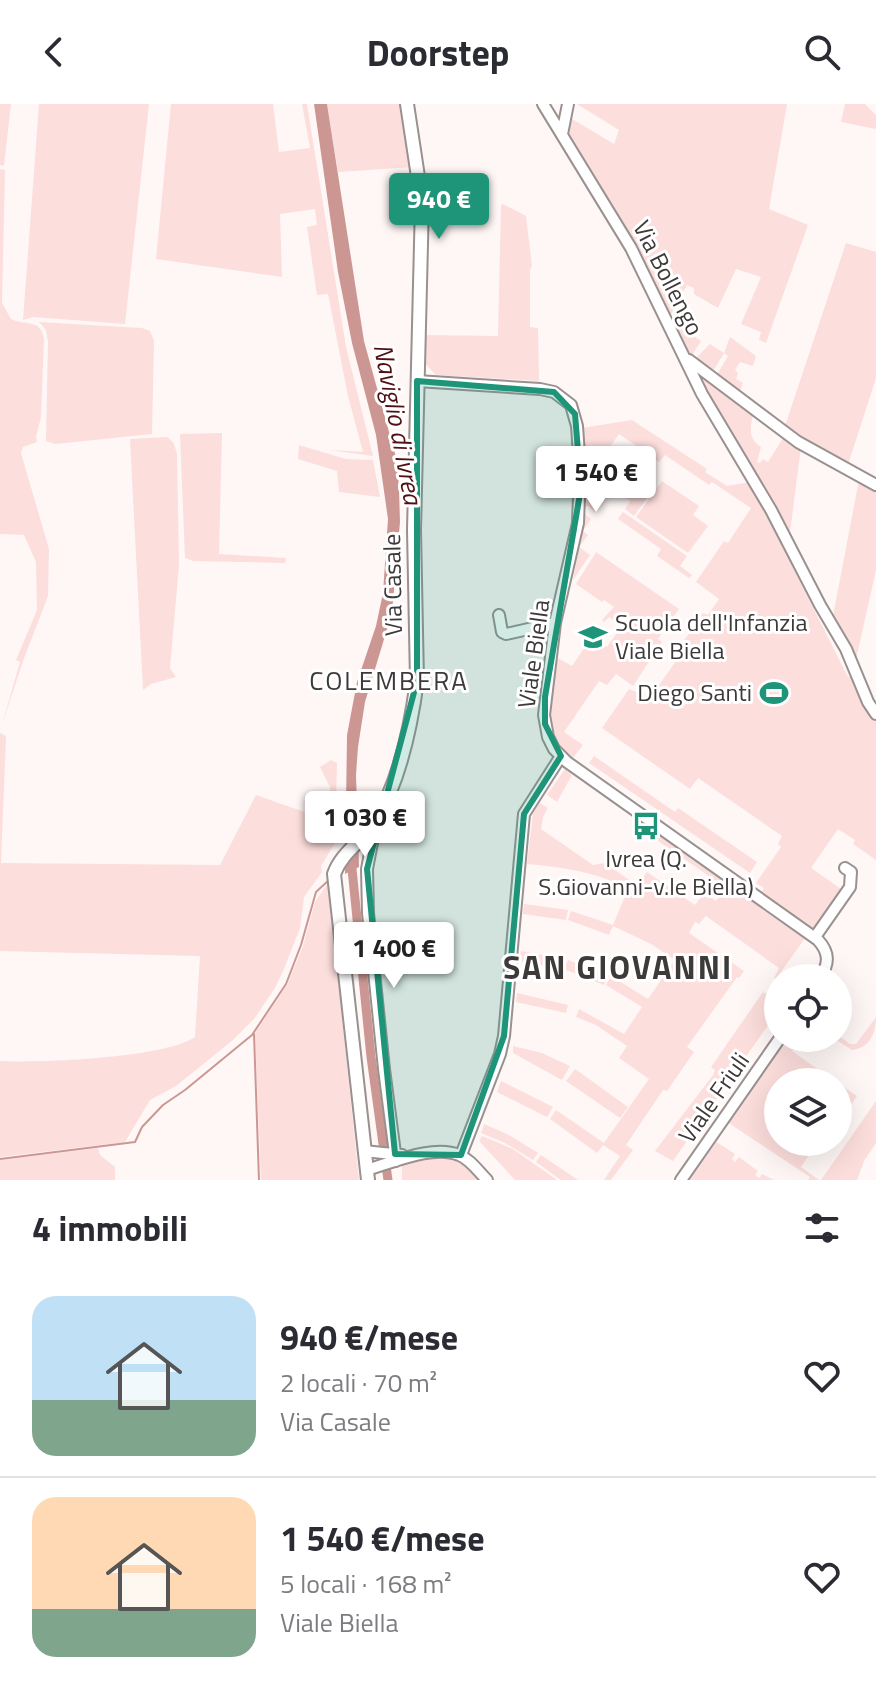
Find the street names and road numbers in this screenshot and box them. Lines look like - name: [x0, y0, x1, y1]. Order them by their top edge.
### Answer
- street label: Via Bollengo: [624, 214, 713, 341]
- street label: Via Casale: [373, 533, 411, 637]
- street label: Viale Biella: [508, 597, 558, 711]
- street label: Viale Friuli: [669, 1045, 758, 1150]

